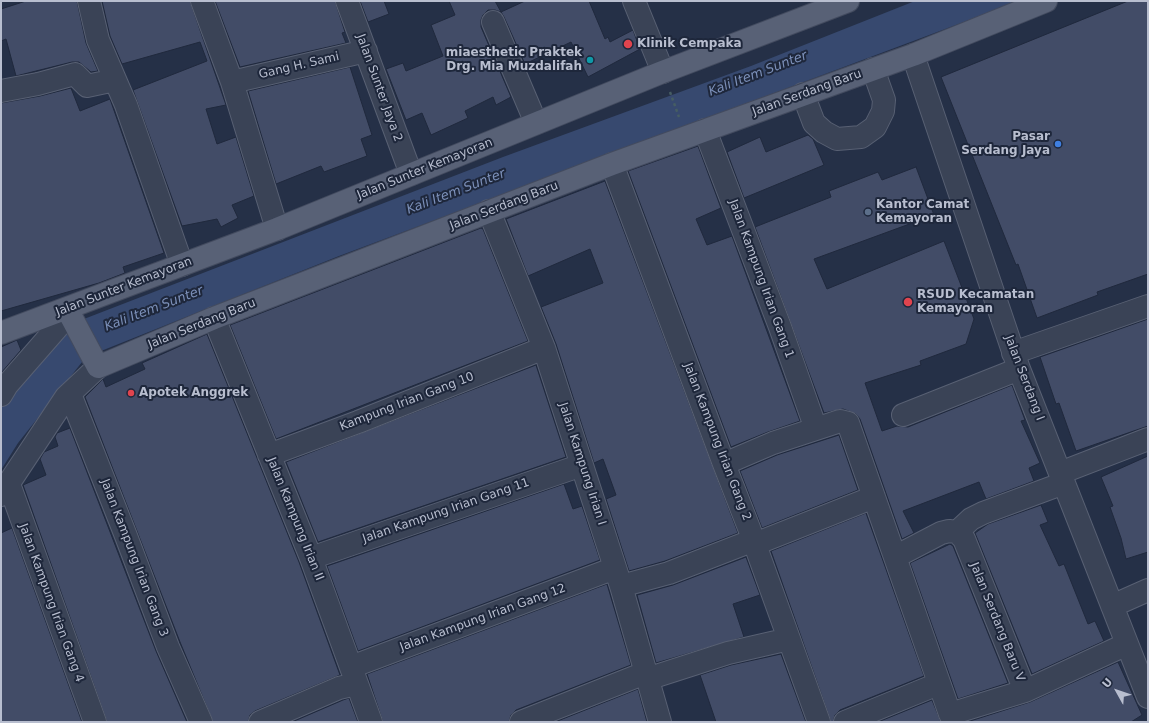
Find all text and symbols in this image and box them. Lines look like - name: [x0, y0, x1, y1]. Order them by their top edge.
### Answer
- street label: Jalan Sunter Jaya 2: [353, 32, 405, 144]
- place label: Klinik Cempaka: [637, 37, 742, 51]
- marker: Klinik Cempaka: [622, 38, 634, 50]
- place label: miaesthetic Praktek Drg. Mia Muzdalifah: [446, 46, 582, 74]
- water label: Kali Item Sunter: [707, 48, 809, 100]
- street label: Gang H. Sami: [257, 50, 341, 82]
- marker: miaesthetic Praktek Drg. Mia Muzdalifah: [585, 55, 595, 65]
- street label: Jalan Serdang Baru: [751, 67, 863, 119]
- place label: Pasar Serdang Jaya: [961, 130, 1050, 158]
- street label: Jalan Sunter Kemayoran: [355, 135, 495, 203]
- marker: Pasar Serdang Jaya: [1053, 139, 1063, 149]
- water label: Kali Item Sunter: [405, 166, 507, 218]
- street label: Jalan Serdang Baru: [448, 179, 560, 233]
- street label: Jalan Kampung Irian Gang 1: [726, 198, 796, 360]
- place label: Kantor Camat Kemayoran: [876, 198, 969, 226]
- marker: Kantor Camat Kemayoran: [863, 207, 873, 217]
- street label: Jalan Sunter Kemayoran: [54, 254, 194, 320]
- water label: Kali Item Sunter: [103, 283, 205, 335]
- place label: RSUD Kecamatan Kemayoran: [917, 288, 1034, 316]
- street label: Jalan Serdang Baru: [146, 296, 258, 352]
- marker: RSUD Kecamatan Kemayoran: [902, 296, 914, 308]
- street label: Jalan Serdang I: [1001, 333, 1047, 423]
- street label: Jalan Kampung Irian Gang 2: [680, 361, 754, 523]
- street label: Kampung Irian Gang 10: [338, 370, 476, 434]
- place label: Apotek Anggrek: [139, 386, 248, 400]
- marker: Apotek Anggrek: [126, 388, 136, 398]
- street label: Jalan Kampung Irian I: [555, 401, 609, 527]
- street label: Jalan Kampung Irian II: [264, 455, 326, 583]
- street label: Jalan Kampung Irian Gang 11: [361, 476, 531, 546]
- street label: Jalan Kampung Irian Gang 3: [97, 477, 171, 639]
- street label: Jalan Kampung Irian Gang 4: [16, 522, 86, 684]
- street label: Jalan Serdang Baru V: [967, 560, 1027, 684]
- street label: Jalan Kampung Irian Gang 12: [398, 581, 568, 655]
- north arrow: [1097, 671, 1137, 711]
- text: U: [1100, 675, 1115, 691]

